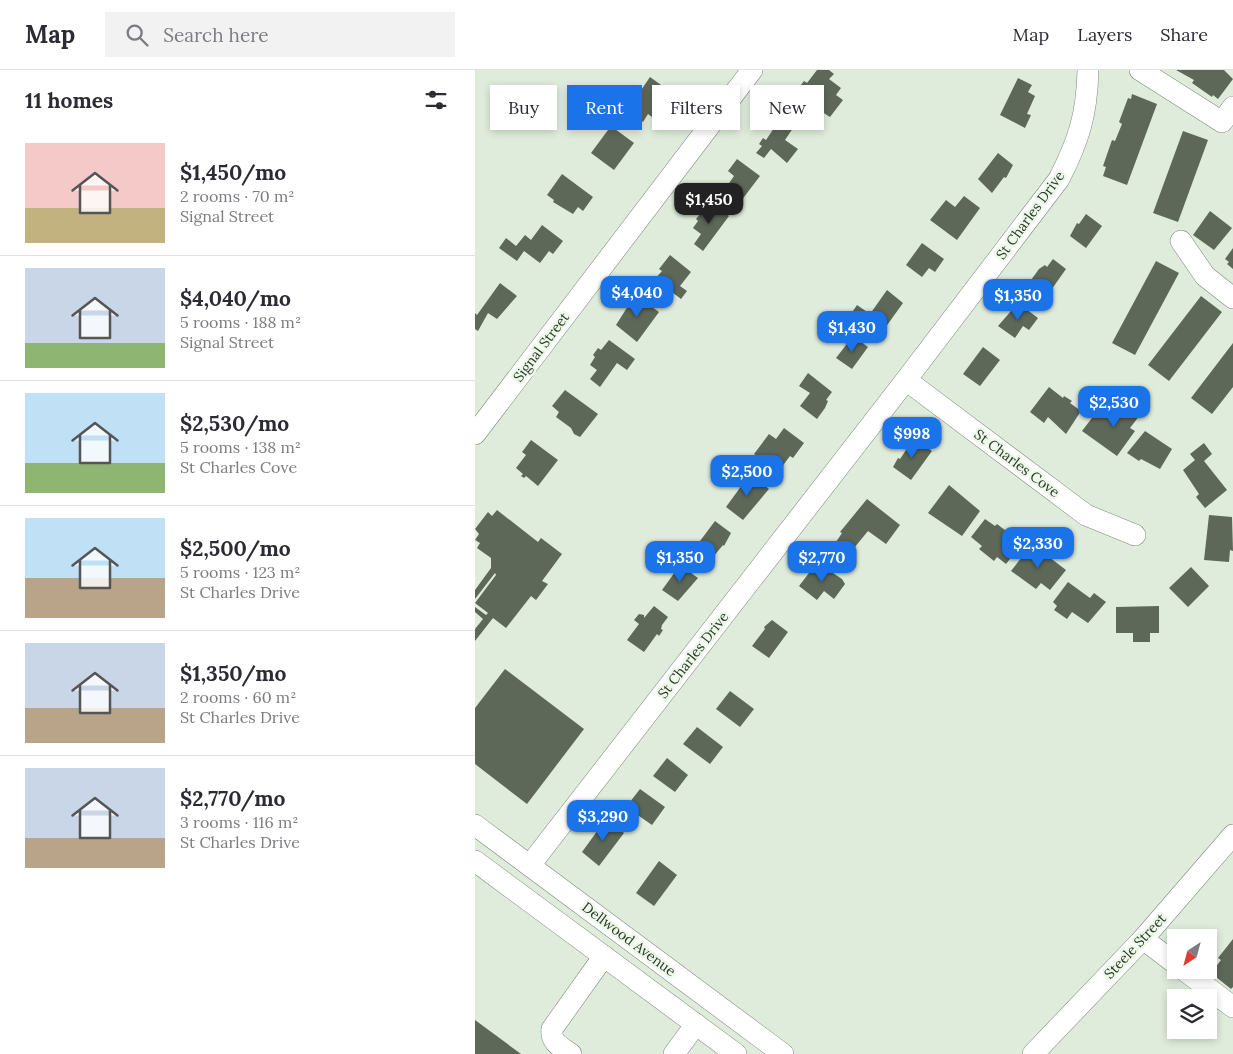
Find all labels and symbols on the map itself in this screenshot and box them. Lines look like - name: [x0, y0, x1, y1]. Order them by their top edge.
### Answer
- street label: St Charles Drive: [992, 167, 1068, 263]
- pin: $1,450: [668, 182, 750, 225]
- pin: $4,040: [596, 276, 678, 318]
- pin: $1,350: [977, 278, 1059, 321]
- street label: Signal Street: [509, 308, 573, 385]
- pin: $1,430: [811, 310, 893, 353]
- pin: $2,530: [1073, 386, 1155, 428]
- pin: $998: [882, 416, 942, 459]
- street label: St Charles Cove: [971, 425, 1064, 501]
- pin: $2,500: [706, 454, 788, 497]
- pin: $2,330: [997, 526, 1079, 569]
- pin: $1,350: [639, 540, 721, 583]
- pin: $2,770: [781, 540, 863, 583]
- street label: St Charles Drive: [654, 608, 733, 702]
- pin: $3,290: [562, 800, 644, 842]
- street label: Dellwood Avenue: [579, 898, 680, 980]
- street label: Steele Street: [1100, 909, 1170, 983]
- north arrow: [1167, 929, 1217, 979]

